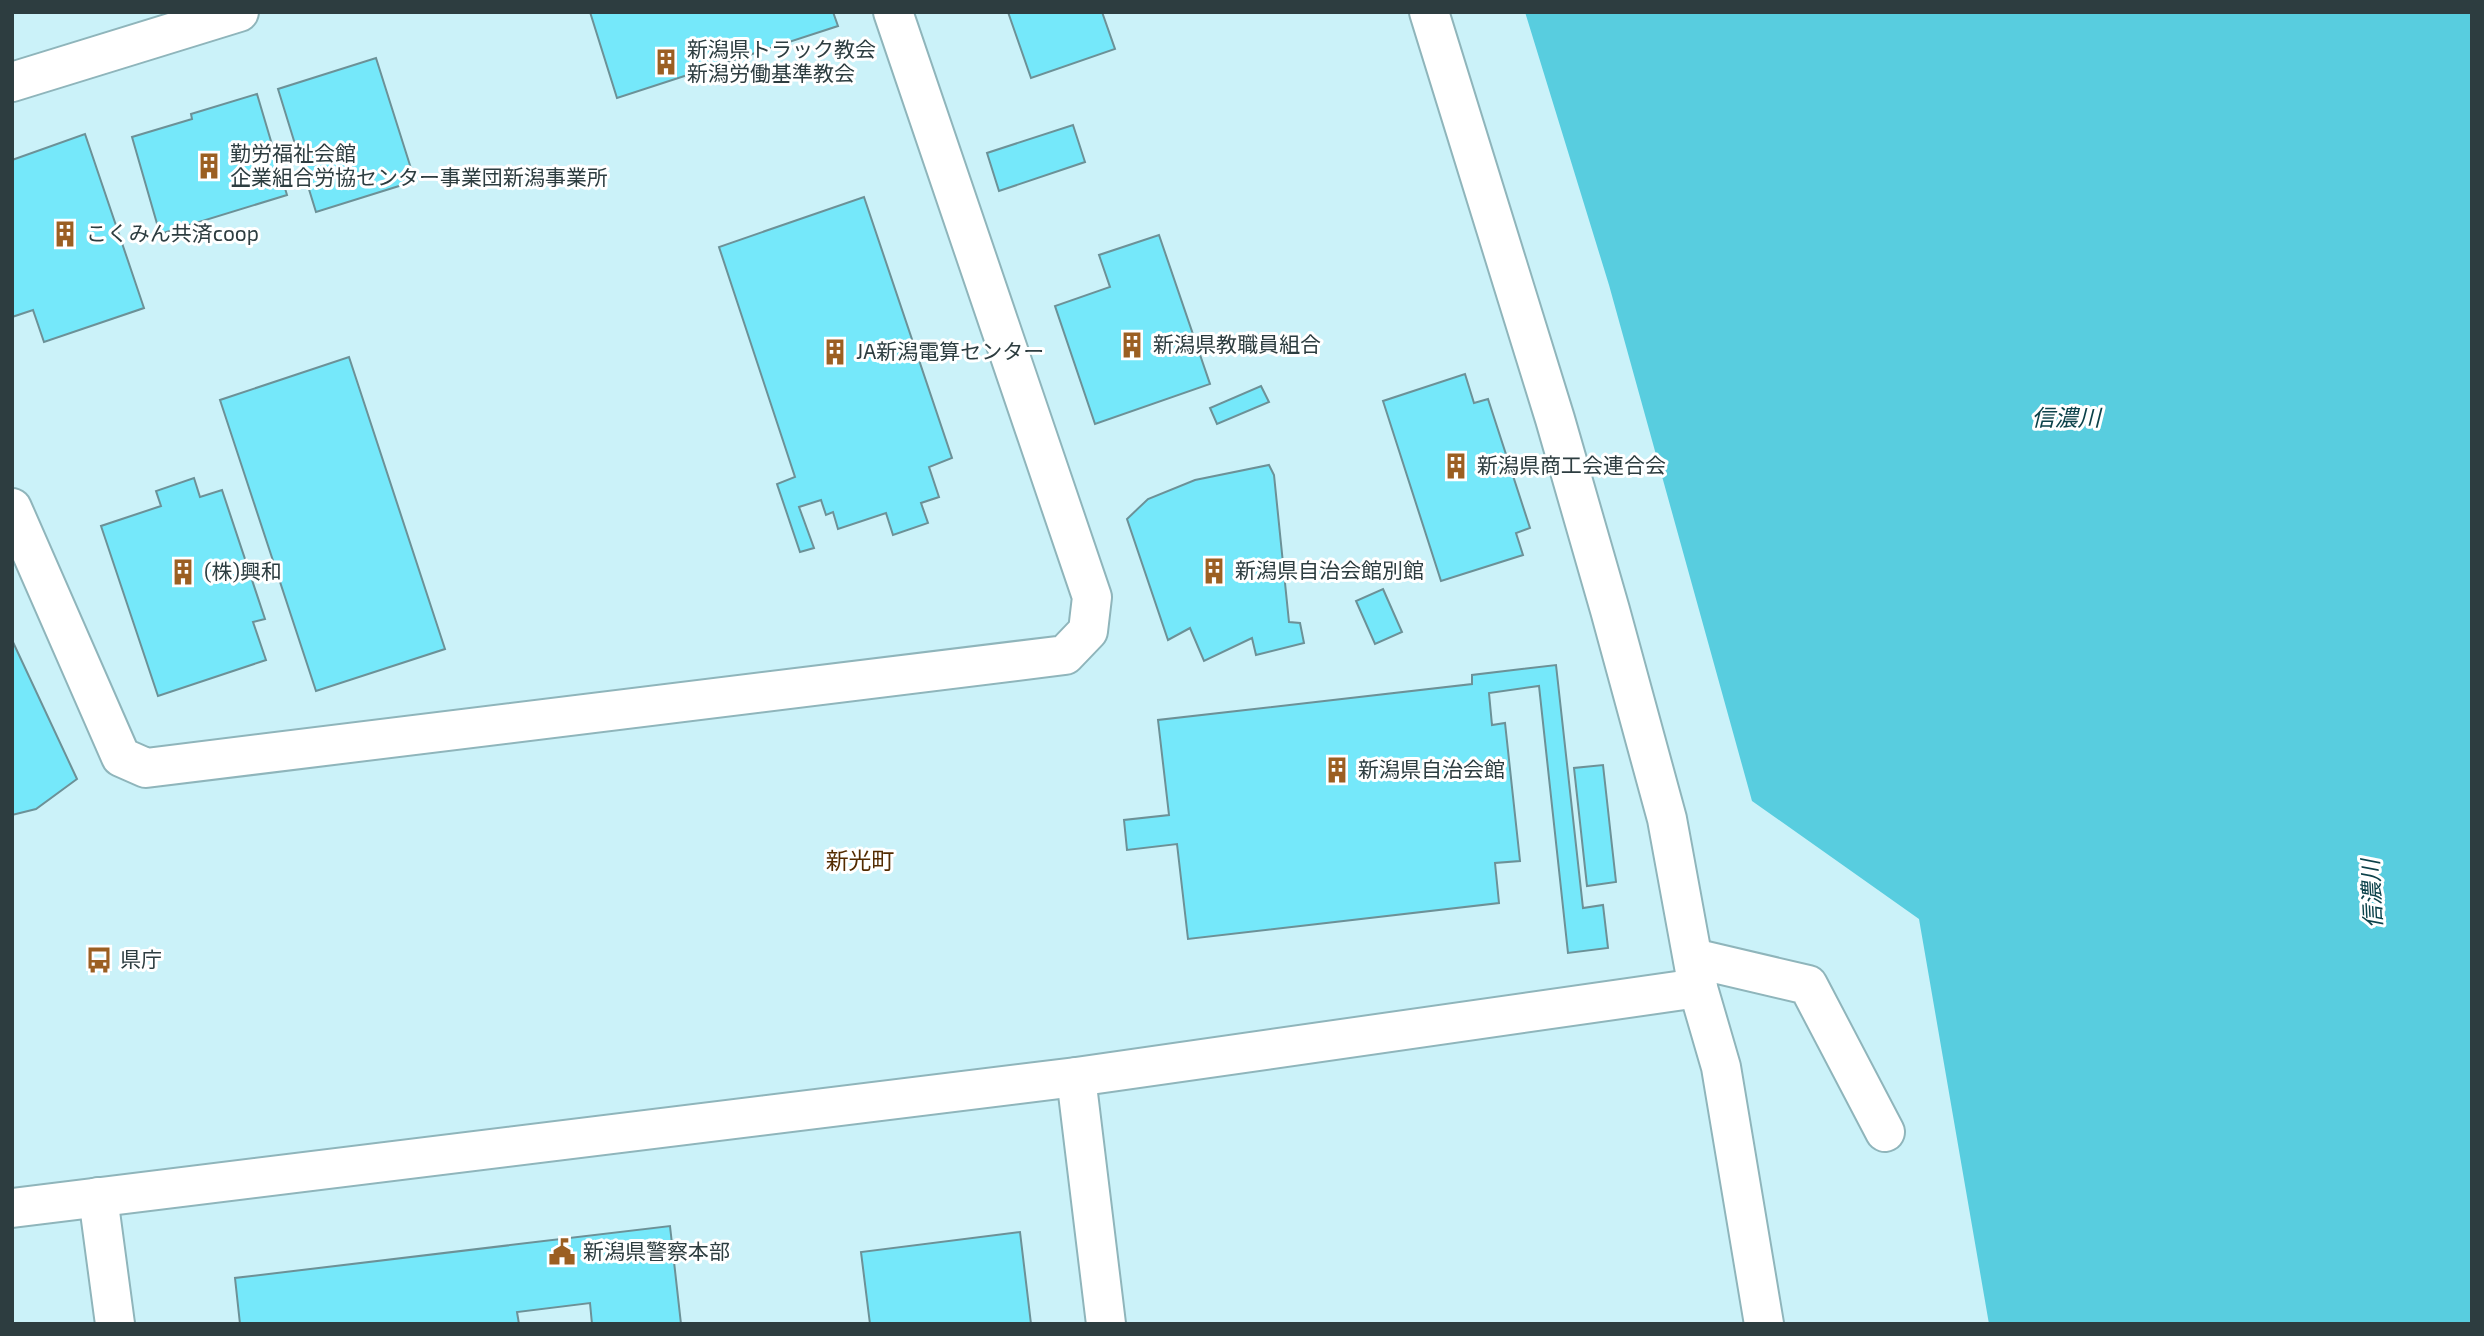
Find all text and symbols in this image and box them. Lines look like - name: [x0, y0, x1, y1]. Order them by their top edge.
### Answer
- place label: 新潟県トラック教会 新潟労働基準教会: [687, 36, 876, 85]
- building icon: 新潟県トラック教会 新潟労働基準教会: [651, 47, 681, 77]
- place label: 勤労福祉会館 企業組合労協センター事業団新潟事業所: [230, 140, 608, 189]
- building icon: 勤労福祉会館 企業組合労協センター事業団新潟事業所: [194, 151, 224, 181]
- building icon: こくみん共済coop: [50, 219, 80, 249]
- place label: こくみん共済coop: [86, 220, 259, 245]
- building icon: 新潟県教職員組合: [1117, 330, 1147, 360]
- place label: 新潟県教職員組合: [1153, 331, 1321, 356]
- building icon: JA新潟電算センター: [820, 337, 850, 367]
- place label: JA新潟電算センター: [856, 338, 1044, 363]
- water label: 信濃川: [2032, 403, 2104, 431]
- building icon: 新潟県商工会連合会: [1441, 451, 1471, 481]
- place label: 新潟県商工会連合会: [1477, 452, 1666, 477]
- building icon: 新潟県自治会館別館: [1199, 556, 1229, 586]
- building icon: (株)興和: [168, 557, 198, 587]
- place label: 新潟県自治会館別館: [1235, 557, 1424, 582]
- place label: (株)興和: [204, 558, 282, 583]
- building icon: 新潟県自治会館: [1322, 755, 1352, 785]
- place label: 新潟県自治会館: [1358, 756, 1505, 781]
- district label: 新光町: [826, 846, 895, 874]
- water label: 信濃川: [2355, 856, 2387, 929]
- bus stop icon: 県庁: [84, 945, 114, 975]
- place label: 県庁: [120, 946, 162, 971]
- public building icon: 新潟県警察本部: [547, 1237, 577, 1267]
- place label: 新潟県警察本部: [583, 1238, 730, 1263]

